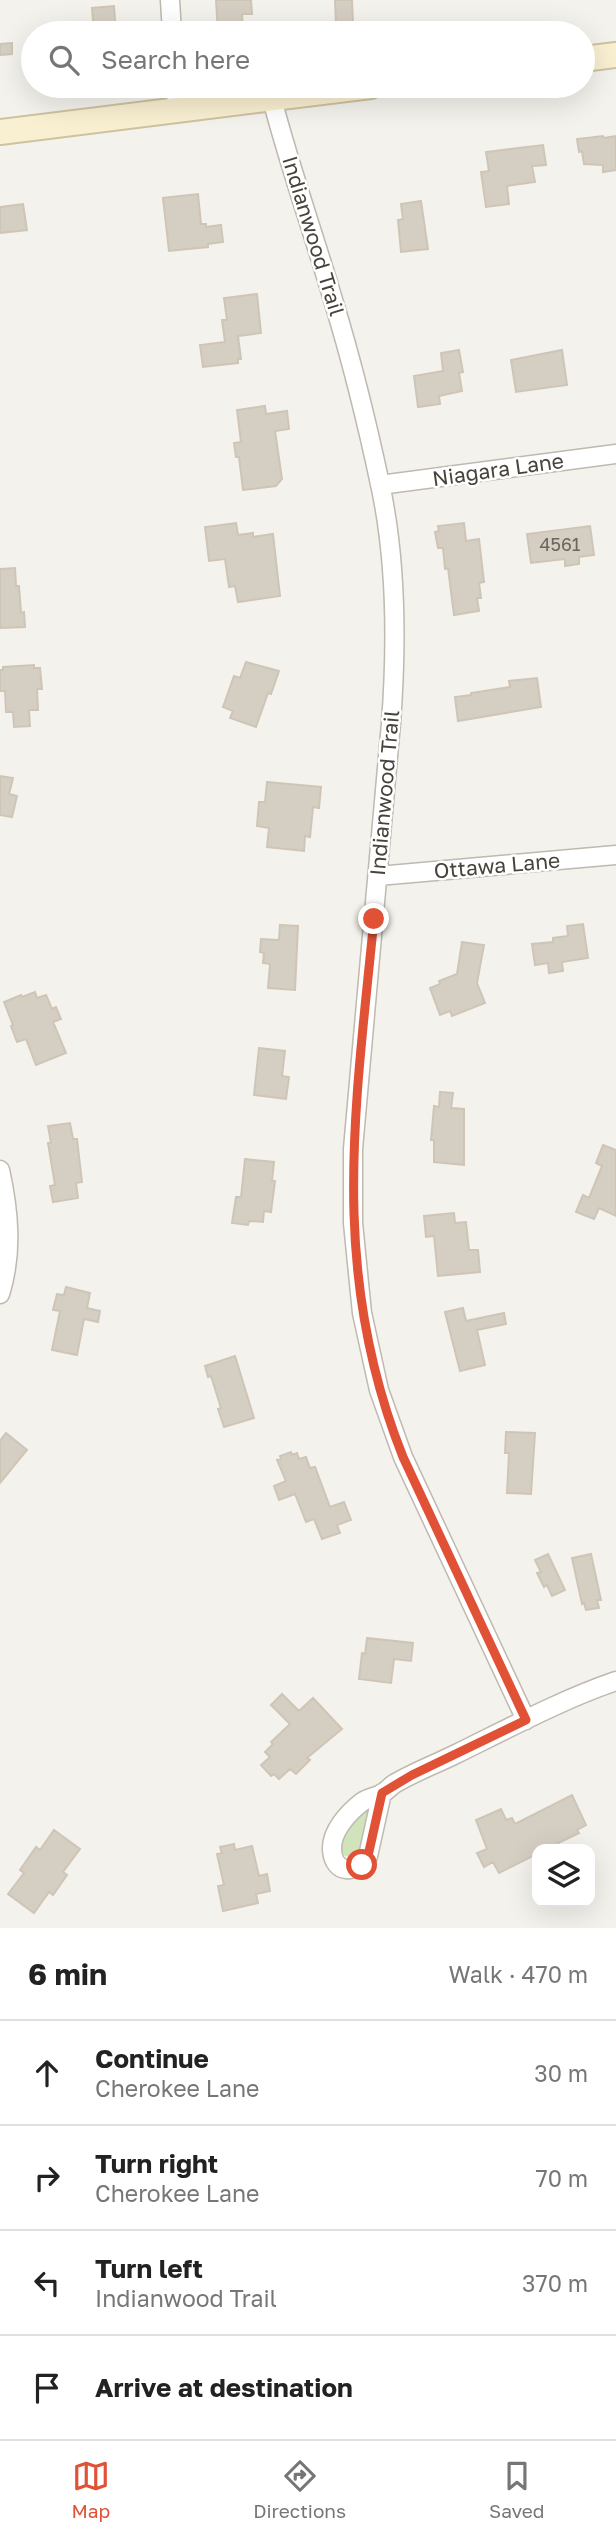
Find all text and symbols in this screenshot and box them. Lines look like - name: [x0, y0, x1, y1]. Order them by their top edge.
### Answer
- search box: [21, 21, 595, 98]
- icon: search: [45, 41, 83, 79]
- text: Search here: [101, 44, 250, 75]
- street label: Indianwood Trail: [277, 152, 351, 319]
- street label: Niagara Lane: [430, 447, 565, 491]
- house number: 4561: [539, 533, 581, 555]
- street label: Indianwood Trail: [364, 709, 404, 877]
- street label: Ottawa Lane: [433, 847, 561, 883]
- route end: [358, 903, 389, 934]
- map controls: [532, 1844, 595, 1907]
- button: layers: [532, 1844, 595, 1907]
- route start: [346, 1849, 377, 1880]
- text: 6 min: [28, 1956, 107, 1992]
- text: Walk · 470 m: [449, 1960, 588, 1988]
- text: Continue: [95, 2043, 209, 2074]
- icon: ahead: [28, 2054, 66, 2092]
- text: 30 m: [534, 2059, 588, 2087]
- text: Cherokee Lane: [95, 2074, 259, 2102]
- text: Turn right: [95, 2148, 218, 2179]
- icon: right: [28, 2159, 66, 2197]
- text: 70 m: [535, 2164, 588, 2192]
- text: Cherokee Lane: [95, 2179, 259, 2207]
- text: Turn left: [95, 2253, 203, 2284]
- icon: left: [28, 2264, 66, 2302]
- text: 370 m: [522, 2269, 588, 2297]
- text: Indianwood Trail: [95, 2284, 277, 2312]
- icon: arrive: [28, 2369, 66, 2407]
- text: Arrive at destination: [95, 2372, 353, 2403]
- tab: Map: [71, 2457, 110, 2522]
- tab: Directions: [253, 2457, 346, 2522]
- tab: Saved: [489, 2457, 545, 2522]

